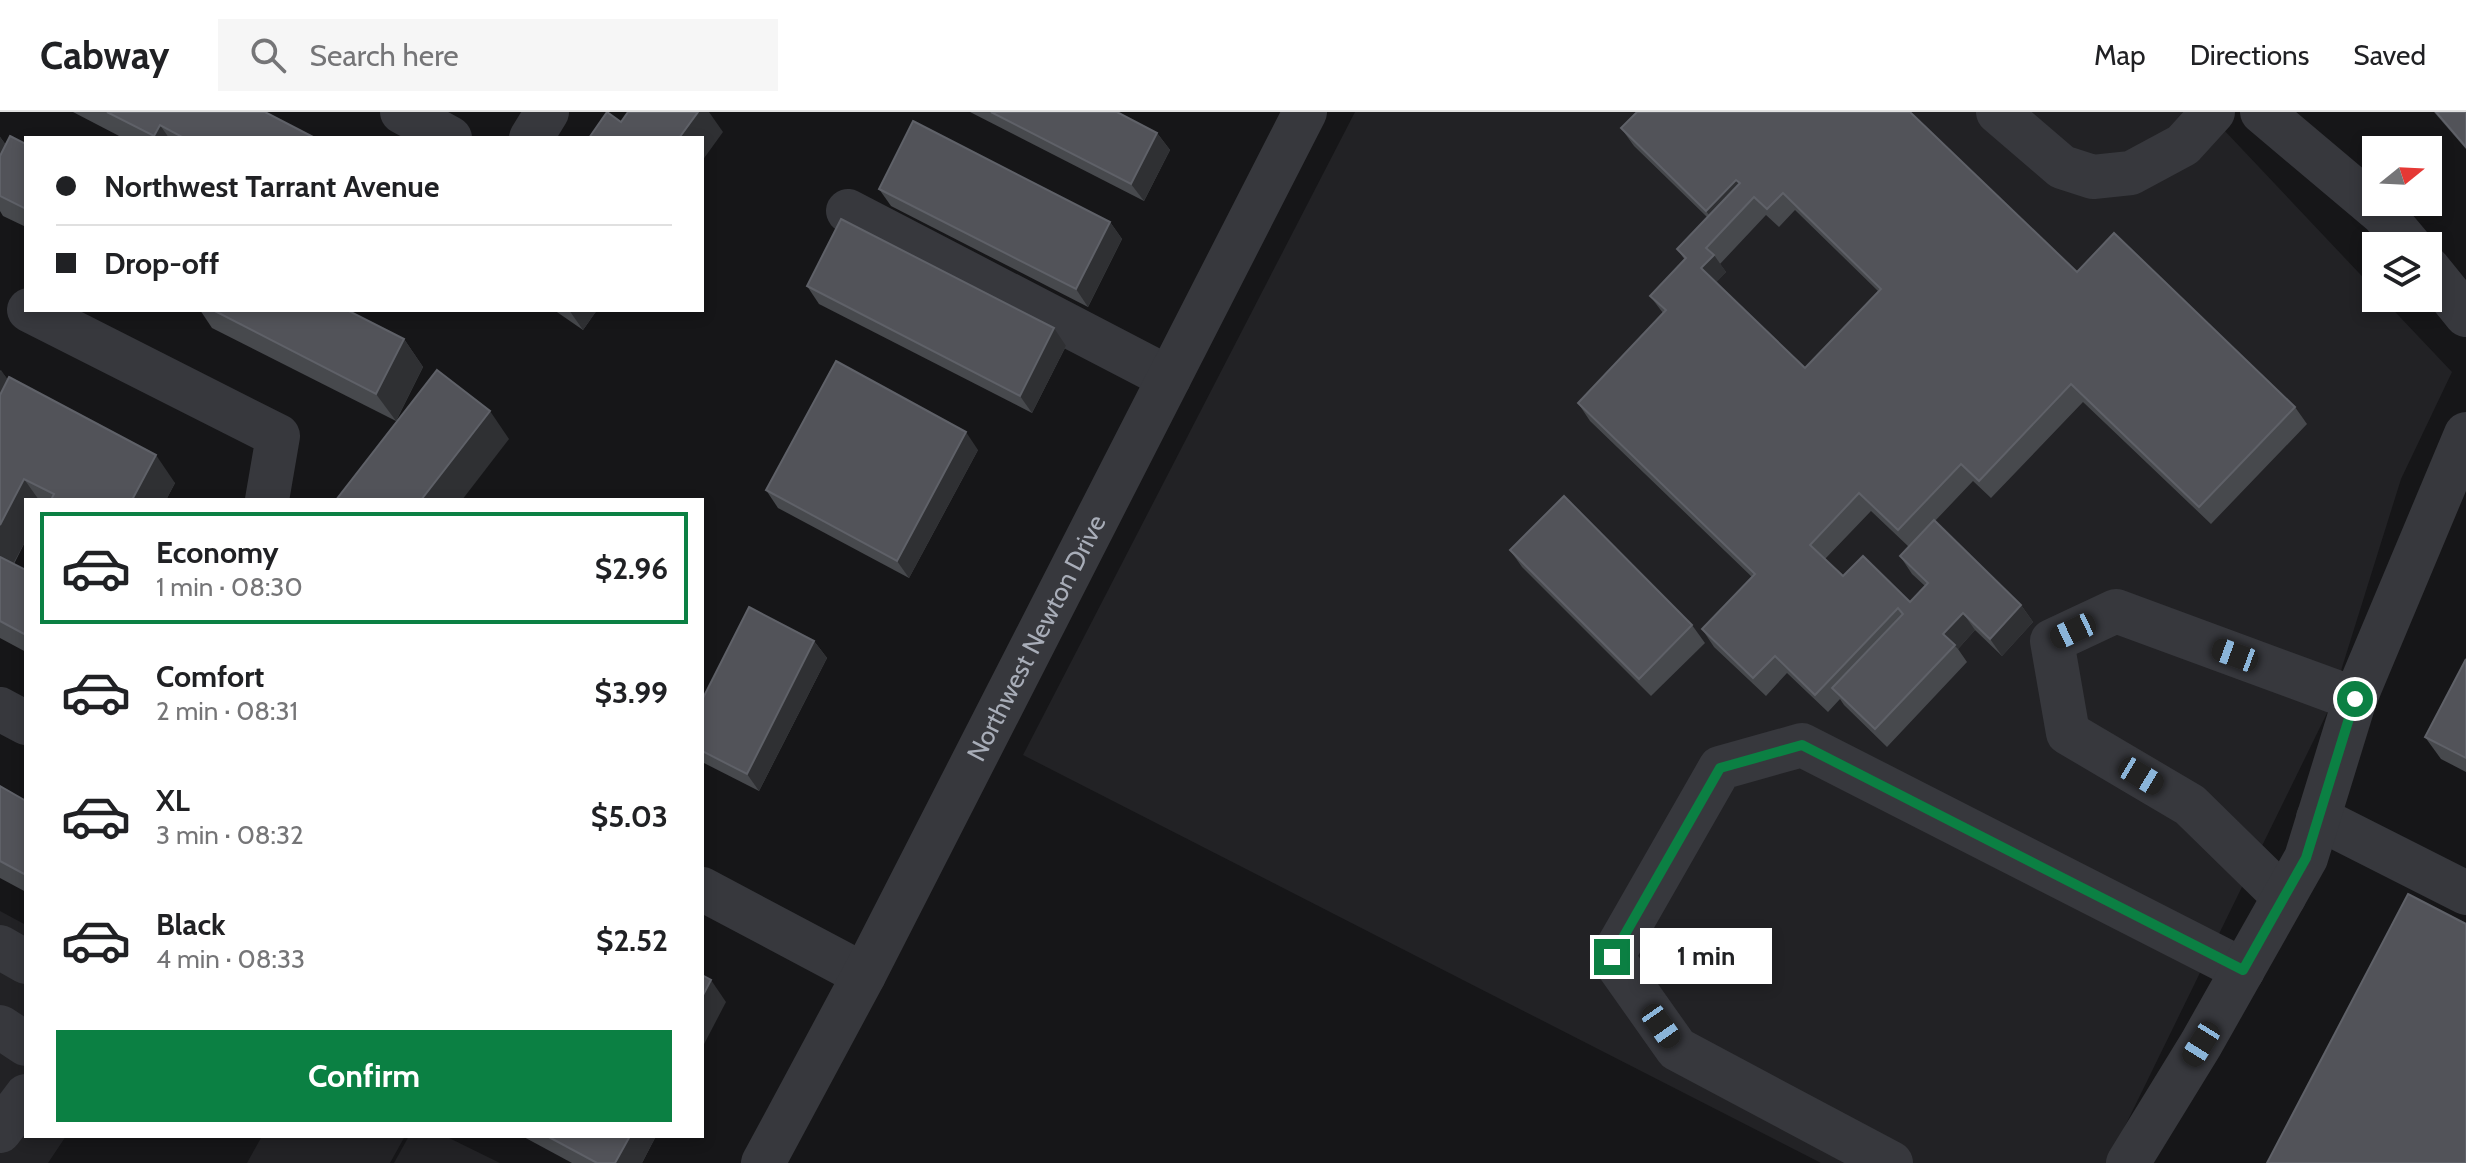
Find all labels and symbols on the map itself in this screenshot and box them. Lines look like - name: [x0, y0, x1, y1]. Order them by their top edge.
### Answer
- north arrow: [2362, 136, 2442, 216]
- street label: Northwest Newton Drive: [960, 509, 1113, 766]
- car: [2046, 610, 2100, 652]
- car: [2208, 636, 2262, 674]
- route start: [2337, 681, 2373, 717]
- car: [2114, 753, 2168, 799]
- callout: 1 min: [1640, 929, 1772, 985]
- route end: [1594, 939, 1630, 975]
- car: [1637, 999, 1685, 1053]
- car: [2178, 1017, 2224, 1071]

